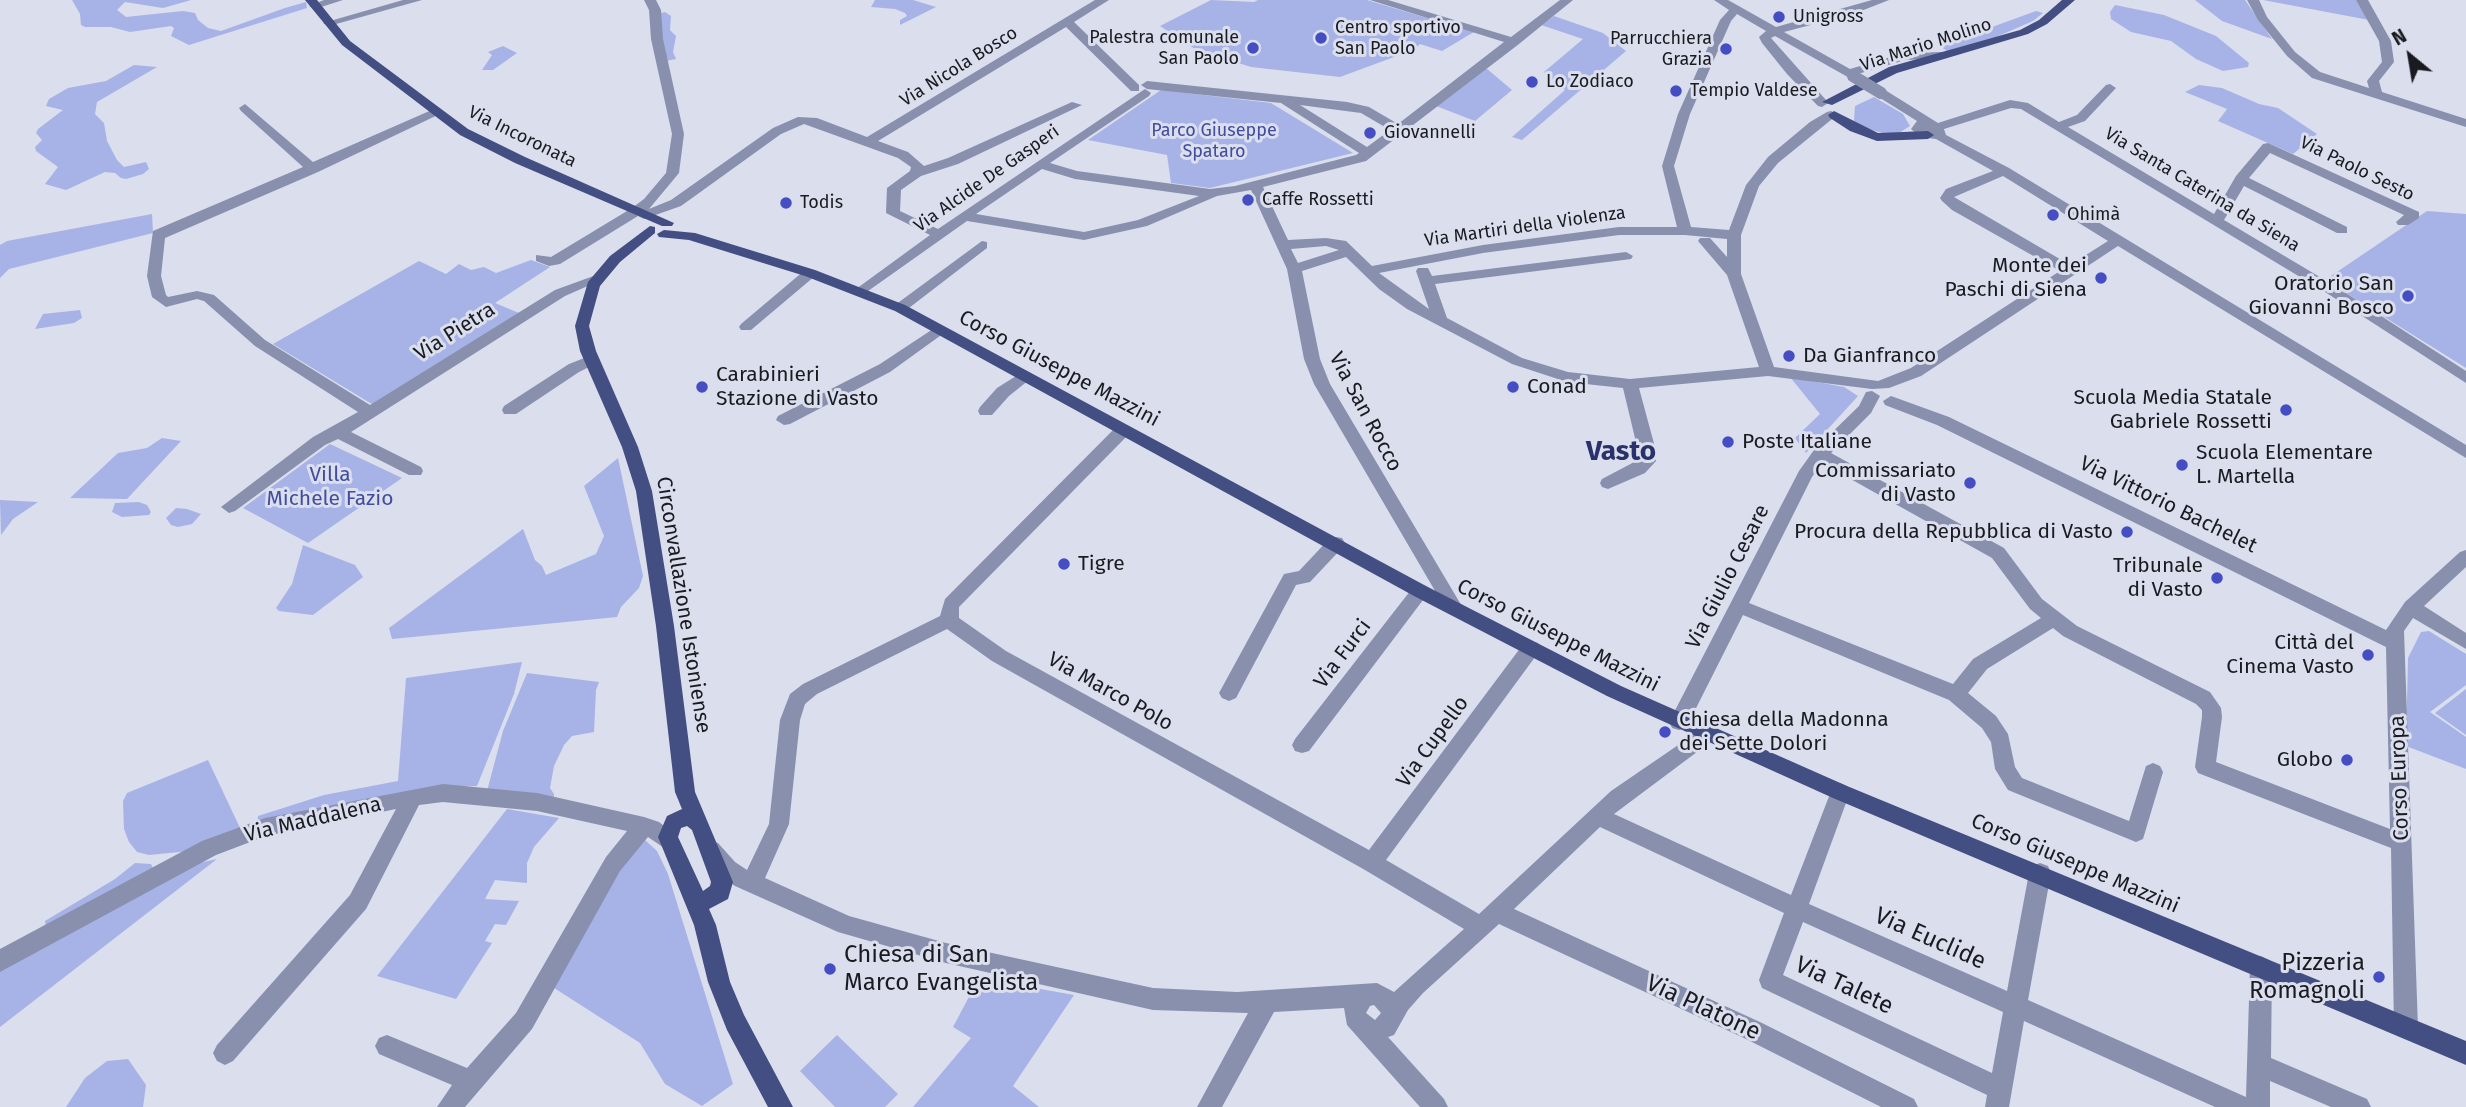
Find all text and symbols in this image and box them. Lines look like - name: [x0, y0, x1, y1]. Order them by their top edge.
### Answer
- place label: Unigross: [1793, 6, 1863, 28]
- marker: Unigross: [1771, 9, 1787, 25]
- street label: Via Mario Molino: [1858, 14, 1994, 76]
- place label: Centro sportivo San Paolo: [1335, 17, 1461, 60]
- north arrow: [2375, 21, 2445, 91]
- street label: Via Nicola Bosco: [896, 22, 1022, 112]
- text: N: [2388, 24, 2410, 50]
- place label: Palestra comunale San Paolo: [1089, 27, 1239, 70]
- place label: Parrucchiera Grazia: [1610, 28, 1712, 70]
- marker: Centro sportivo San Paolo: [1313, 30, 1329, 46]
- marker: Palestra comunale San Paolo: [1245, 40, 1261, 56]
- marker: Parrucchiera Grazia: [1718, 41, 1734, 57]
- place label: Lo Zodiaco: [1546, 71, 1634, 93]
- marker: Lo Zodiaco: [1524, 74, 1540, 90]
- place label: Tempio Valdese: [1690, 80, 1817, 102]
- marker: Tempio Valdese: [1668, 83, 1684, 99]
- street label: Via Incoronata: [464, 101, 580, 173]
- park label: Parco Giuseppe Spataro: [1151, 120, 1277, 162]
- street label: Via Alcide De Gasperi: [910, 121, 1064, 237]
- place label: Giovannelli: [1384, 122, 1476, 144]
- street label: Via Santa Caterina da Siena: [2100, 123, 2304, 257]
- marker: Giovannelli: [1362, 125, 1378, 141]
- street label: Via Paolo Sesto: [2296, 132, 2418, 206]
- place label: Caffe Rossetti: [1262, 189, 1374, 211]
- place label: Todis: [800, 192, 843, 214]
- marker: Caffe Rossetti: [1240, 192, 1256, 208]
- marker: Todis: [778, 195, 794, 211]
- street label: Via Martiri della Violenza: [1423, 202, 1627, 252]
- place label: Ohimà: [2067, 204, 2120, 226]
- marker: Ohimà: [2045, 207, 2061, 223]
- place label: Monte dei Paschi di Siena: [1945, 253, 2087, 303]
- marker: Monte dei Paschi di Siena: [2093, 270, 2109, 286]
- place label: Oratorio San Giovanni Bosco: [2248, 271, 2394, 321]
- marker: Oratorio San Giovanni Bosco: [2400, 288, 2416, 304]
- street label: Via Pietra: [410, 297, 500, 367]
- street label: Corso Giuseppe Mazzini: [954, 305, 1164, 433]
- place label: Da Gianfranco: [1803, 343, 1936, 369]
- street label: Via San Rocco: [1323, 348, 1407, 476]
- marker: Da Gianfranco: [1781, 348, 1797, 364]
- place label: Carabinieri Stazione di Vasto: [716, 362, 878, 412]
- place label: Conad: [1527, 374, 1587, 400]
- marker: Carabinieri Stazione di Vasto: [694, 379, 710, 395]
- marker: Conad: [1505, 379, 1521, 395]
- place label: Scuola Media Statale Gabriele Rossetti: [2074, 385, 2272, 435]
- marker: Scuola Media Statale Gabriele Rossetti: [2278, 402, 2294, 418]
- place label: Poste Italiane: [1742, 429, 1872, 455]
- marker: Poste Italiane: [1720, 434, 1736, 450]
- district label: Vasto: [1586, 435, 1656, 469]
- place label: Scuola Elementare L. Martella: [2196, 440, 2373, 490]
- street label: Via Vittorio Bachelet: [2075, 451, 2261, 559]
- marker: Scuola Elementare L. Martella: [2174, 457, 2190, 473]
- place label: Commissariato di Vasto: [1815, 458, 1956, 508]
- park label: Villa Michele Fazio: [267, 462, 393, 512]
- street label: Circonvallazione Istoniense: [650, 475, 716, 735]
- marker: Commissariato di Vasto: [1962, 475, 1978, 491]
- street label: Via Giulio Cesare: [1681, 501, 1775, 653]
- place label: Procura della Repubblica di Vasto: [1794, 519, 2113, 545]
- marker: Procura della Repubblica di Vasto: [2119, 524, 2135, 540]
- place label: Tigre: [1078, 551, 1125, 577]
- place label: Tribunale di Vasto: [2113, 553, 2203, 603]
- marker: Tigre: [1056, 556, 1072, 572]
- marker: Tribunale di Vasto: [2209, 570, 2225, 586]
- street label: Corso Giuseppe Mazzini: [1453, 574, 1663, 698]
- street label: Via Furci: [1309, 615, 1377, 693]
- place label: Città del Cinema Vasto: [2226, 630, 2354, 680]
- street label: Via Marco Polo: [1043, 647, 1177, 737]
- marker: Città del Cinema Vasto: [2360, 647, 2376, 663]
- street label: Via Cupello: [1391, 691, 1475, 793]
- place label: Chiesa della Madonna dei Sette Dolori: [1679, 707, 1889, 757]
- street label: Corso Europa: [2385, 715, 2415, 841]
- marker: Chiesa della Madonna dei Sette Dolori: [1657, 724, 1673, 740]
- place label: Globo: [2277, 747, 2333, 773]
- marker: Globo: [2339, 752, 2355, 768]
- street label: Via Maddalena: [242, 792, 384, 848]
- street label: Corso Giuseppe Mazzini: [1967, 809, 2183, 919]
- street label: Via Euclide: [1870, 902, 1990, 976]
- place label: Chiesa di San Marco Evangelista: [844, 941, 1038, 997]
- place label: Pizzeria Romagnoli: [2249, 949, 2365, 1005]
- street label: Via Talete: [1790, 951, 1898, 1021]
- marker: Chiesa di San Marco Evangelista: [822, 961, 838, 977]
- street label: Via Platone: [1641, 969, 1765, 1047]
- marker: Pizzeria Romagnoli: [2371, 969, 2387, 985]

